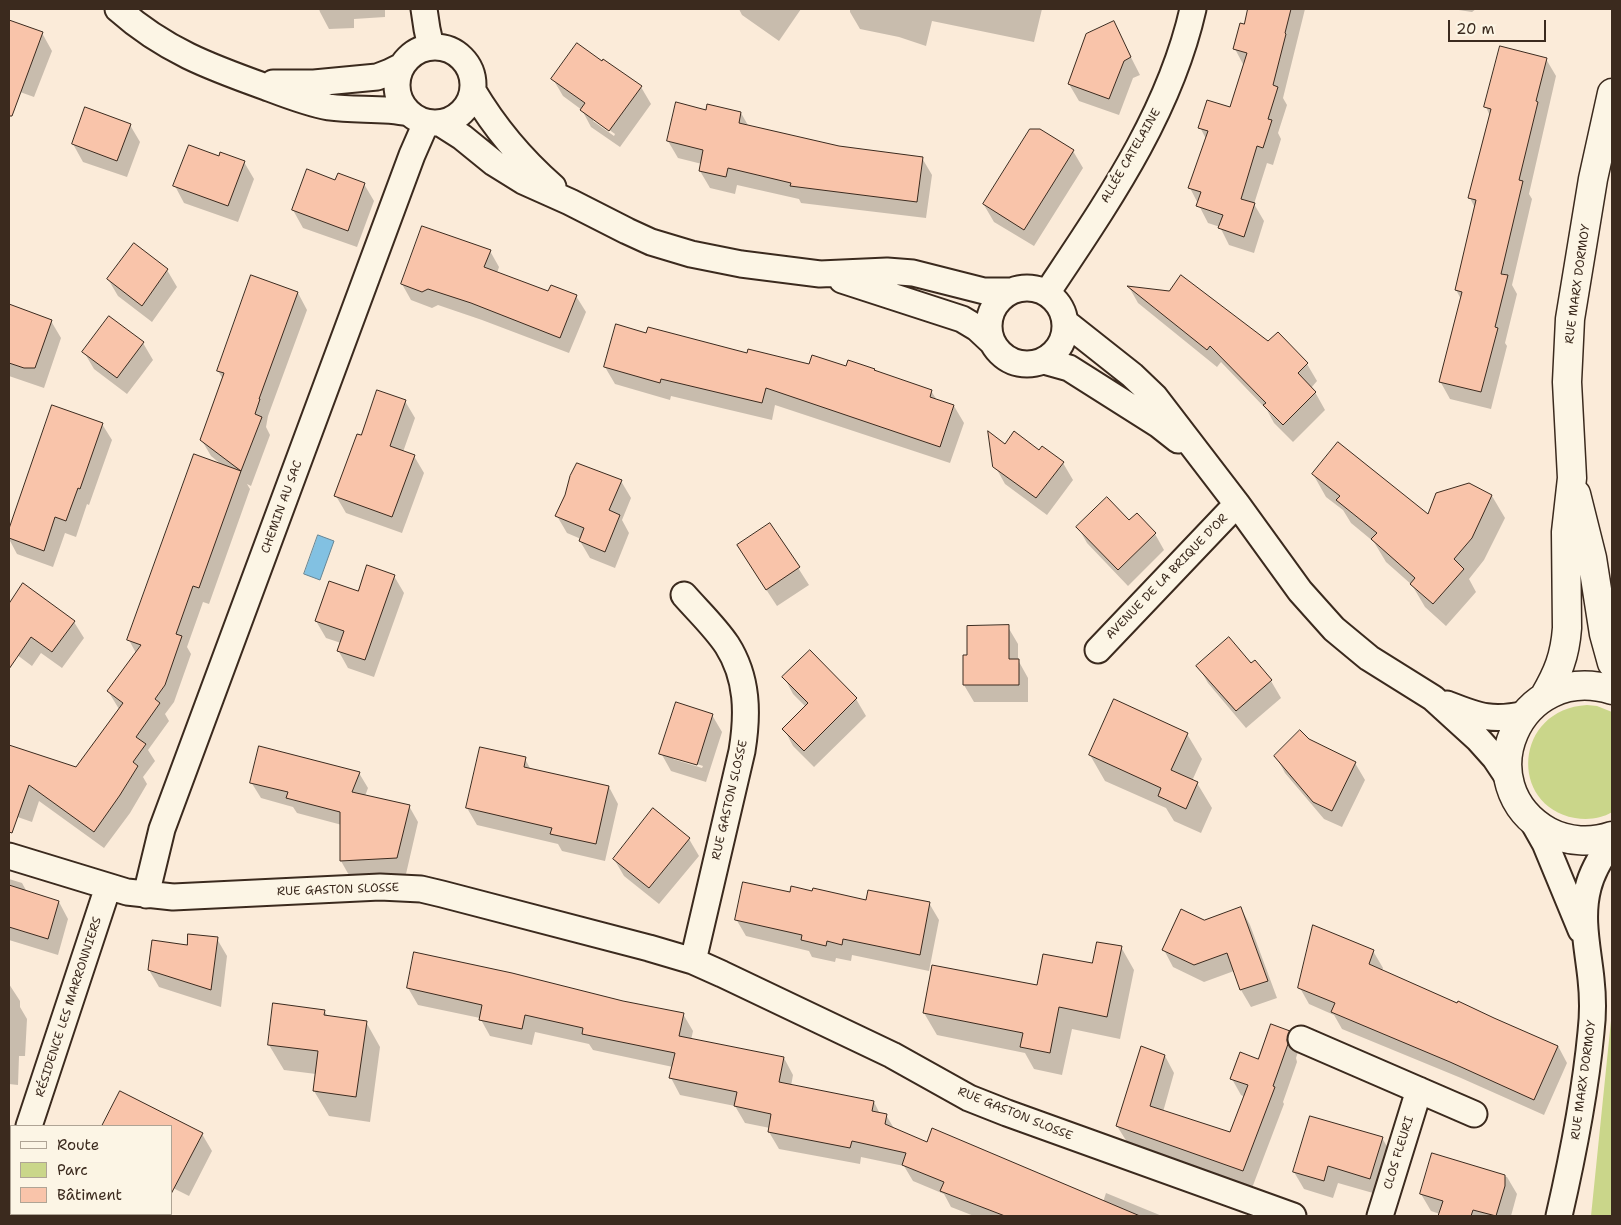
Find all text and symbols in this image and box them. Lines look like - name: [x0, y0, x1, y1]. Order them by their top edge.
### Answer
- scale bar: [1451, 10, 1548, 42]
- text: 20 m: [1456, 19, 1495, 39]
- street label: ALLÉE CATELAINE: [1098, 106, 1164, 206]
- street label: RUE MARX DORMOY: [1562, 223, 1594, 345]
- street label: CHEMIN AU SAC: [258, 459, 306, 555]
- street label: AVENUE DE LA BRIQUE D'OR: [1103, 511, 1231, 643]
- street label: RUE GASTON SLOSSE: [709, 739, 751, 861]
- street label: RUE GASTON SLOSSE: [277, 881, 399, 899]
- street label: RÉSIDENCE LES MARRONNIERS: [33, 915, 105, 1099]
- street label: RUE MARX DORMOY: [1568, 1019, 1600, 1141]
- street label: RUE GASTON SLOSSE: [956, 1084, 1074, 1144]
- street label: CLOS FLEURI: [1381, 1115, 1417, 1191]
- legend: [10, 1125, 172, 1215]
- text: Route: [57, 1135, 99, 1155]
- text: Parc: [57, 1160, 88, 1180]
- text: Bâtiment: [57, 1185, 122, 1205]

